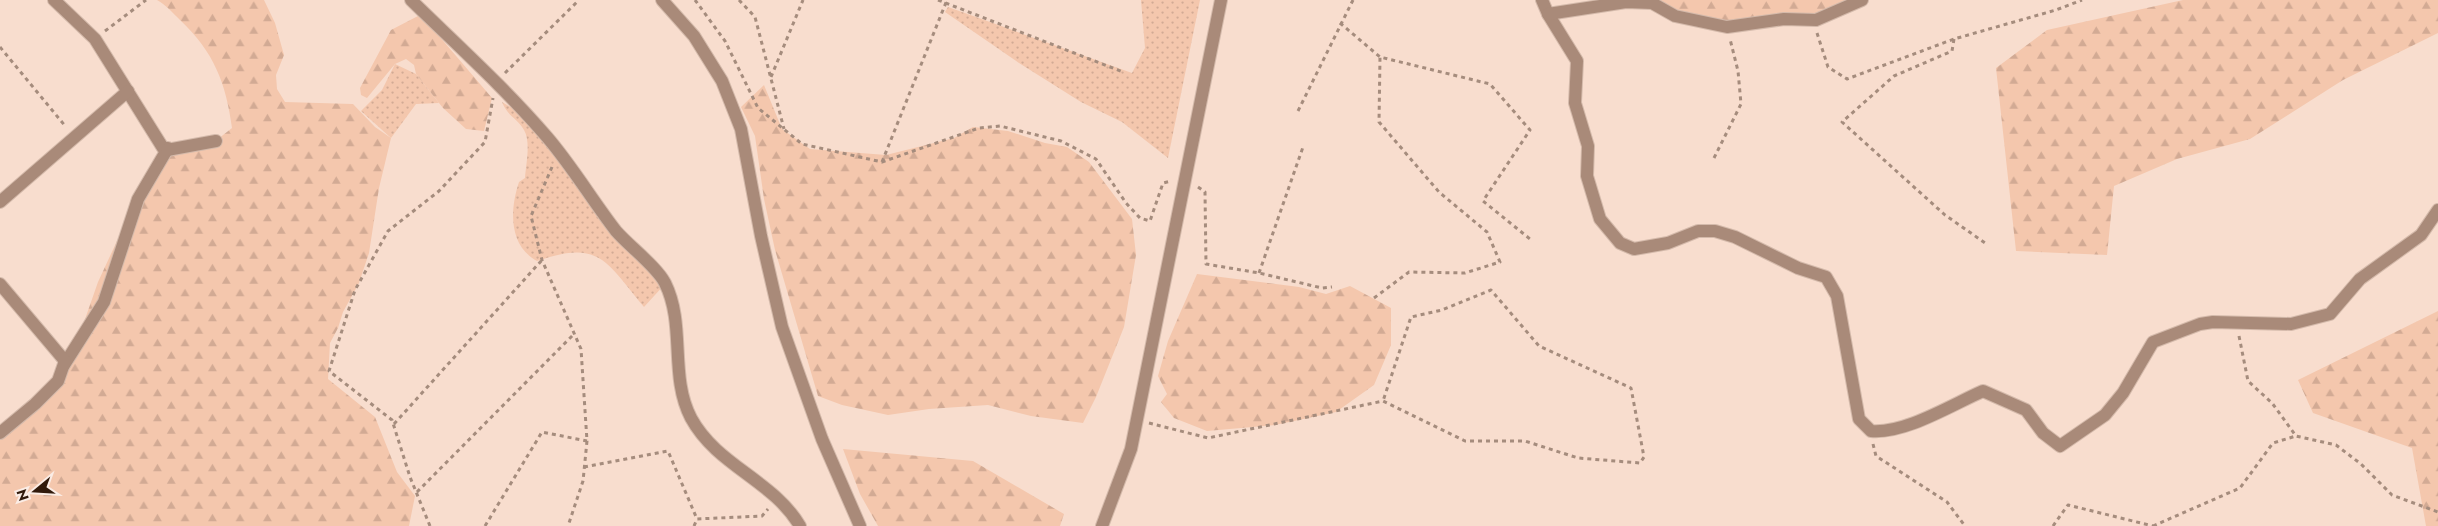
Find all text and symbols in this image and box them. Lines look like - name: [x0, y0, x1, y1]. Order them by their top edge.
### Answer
- north arrow: [10, 466, 60, 516]
- text: N: [11, 487, 34, 503]

